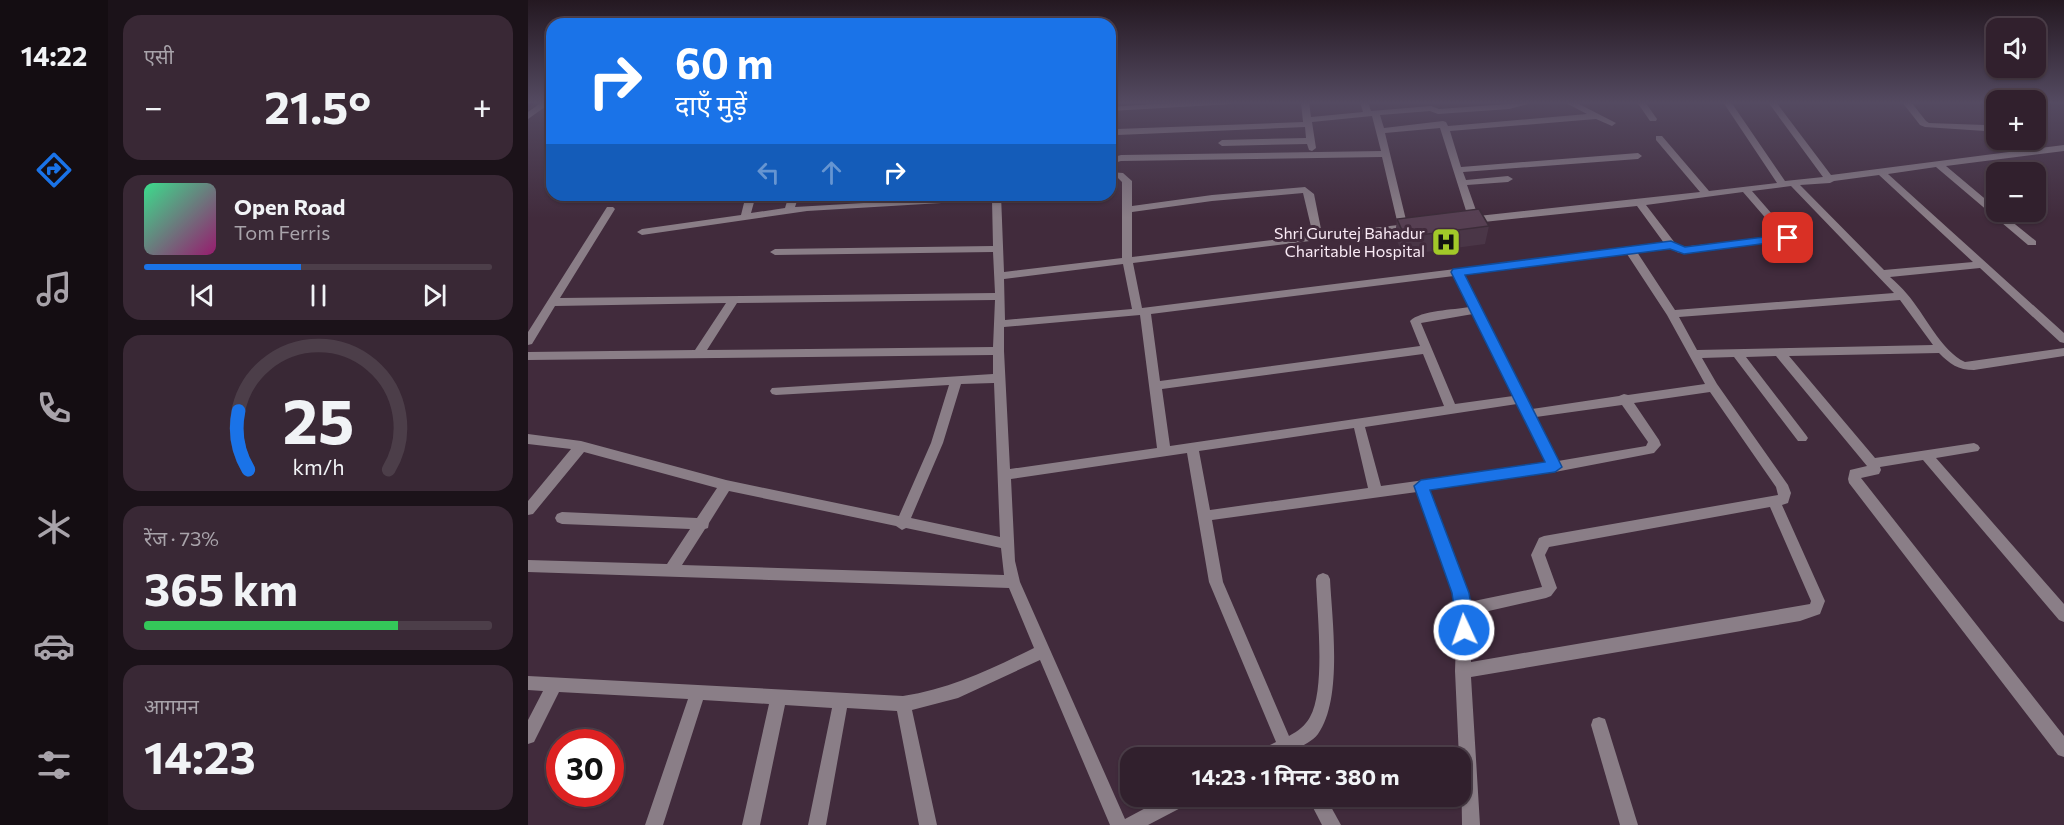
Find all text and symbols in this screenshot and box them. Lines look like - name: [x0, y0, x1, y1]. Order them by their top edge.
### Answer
- map controls: [1986, 18, 2046, 222]
- button: sound: [1986, 18, 2046, 78]
- text: 60 m: [675, 36, 774, 88]
- text: 14:22: [21, 39, 87, 72]
- icon: right: [576, 42, 654, 120]
- text: एसी: [144, 44, 174, 68]
- text: 21.5°: [264, 78, 371, 133]
- text: −: [144, 85, 163, 126]
- text: +: [473, 85, 492, 126]
- text: दाएँ मुड़ें: [675, 88, 747, 121]
- button: +: [1986, 90, 2046, 150]
- icon: directions: [33, 149, 75, 191]
- icon: left: [752, 156, 785, 189]
- icon: ahead: [815, 156, 848, 189]
- icon: right: [878, 156, 911, 189]
- button: −: [1986, 162, 2046, 222]
- text: Open Road: [234, 193, 345, 220]
- pin: [1762, 212, 1813, 263]
- text: Tom Ferris: [234, 220, 330, 244]
- icon: arrive: [1771, 221, 1804, 254]
- place label: Shri Gurutej Bahadur Charitable Hospital: [1274, 223, 1426, 260]
- hospital icon: Shri Gurutej Bahadur Charitable Hospital: [1430, 226, 1462, 258]
- icon: music: [33, 268, 75, 310]
- icon: previous: [186, 279, 219, 312]
- icon: pause: [302, 279, 335, 312]
- icon: next: [418, 279, 451, 312]
- text: 25: [282, 381, 354, 457]
- icon: phone: [33, 387, 75, 429]
- text: km/h: [292, 453, 344, 479]
- icon: climate: [33, 506, 75, 548]
- text: रेंज · 73%: [144, 526, 219, 550]
- text: 365 km: [144, 560, 298, 615]
- position arrow: [1432, 598, 1496, 662]
- icon: car: [33, 625, 75, 667]
- text: आगमन: [144, 694, 199, 718]
- text: 14:23: [144, 728, 256, 783]
- speed limit sign: 30: [546, 729, 624, 807]
- icon: filters: [33, 744, 75, 786]
- text: 14:23 · 1 मिनट · 380 m: [1192, 763, 1399, 790]

